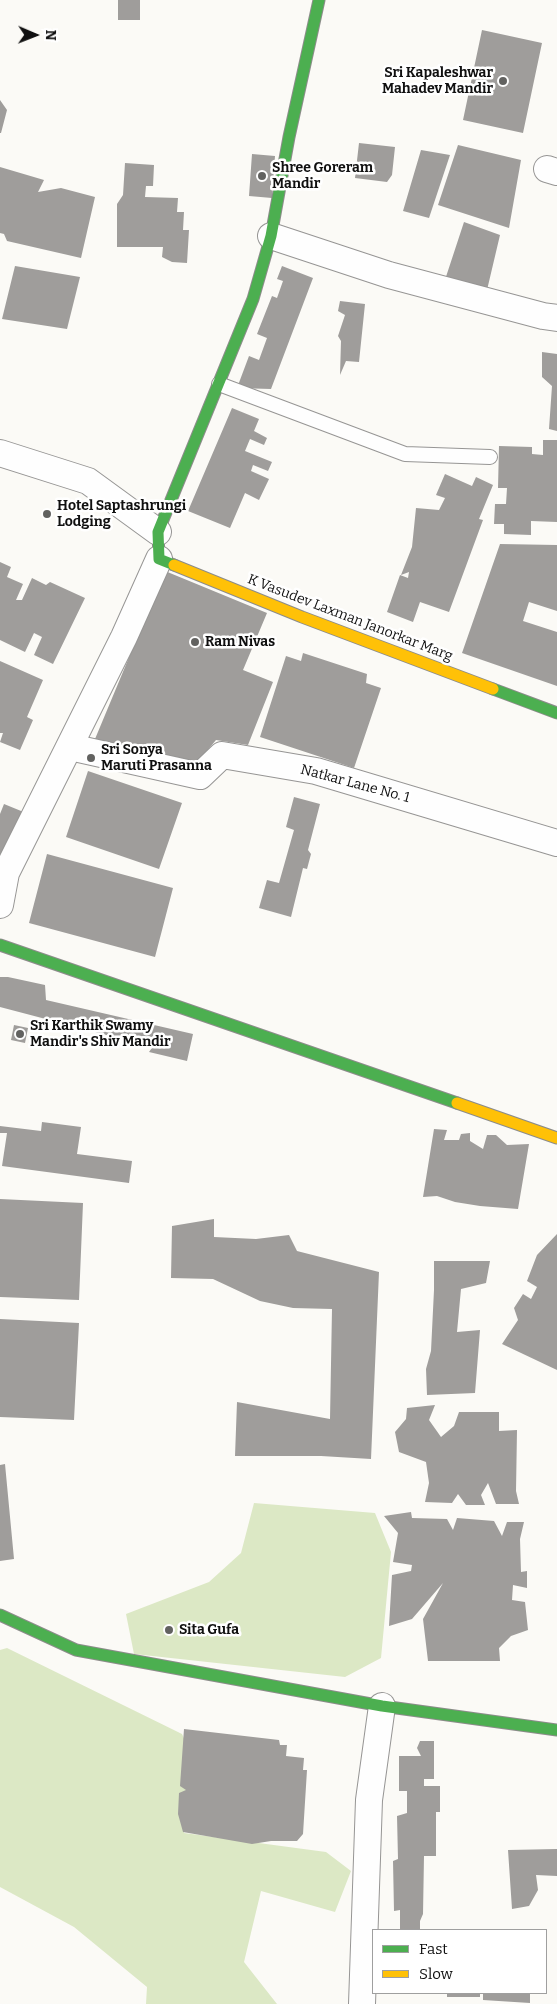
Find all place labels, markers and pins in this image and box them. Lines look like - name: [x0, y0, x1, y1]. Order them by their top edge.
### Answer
- place label: Sri Kapaleshwar Mahadev Mandir: [382, 65, 493, 98]
- marker: Sri Kapaleshwar Mahadev Mandir: [497, 75, 509, 87]
- place label: Shree Goreram Mandir: [272, 160, 373, 192]
- marker: Shree Goreram Mandir: [256, 170, 268, 182]
- place label: Hotel Saptashrungi Lodging: [57, 498, 186, 530]
- marker: Hotel Saptashrungi Lodging: [41, 508, 53, 520]
- place label: Ram Nivas: [205, 634, 275, 650]
- marker: Ram Nivas: [189, 636, 201, 648]
- place label: Sri Sonya Maruti Prasanna: [101, 742, 212, 774]
- marker: Sri Sonya Maruti Prasanna: [85, 752, 97, 764]
- place label: Sri Karthik Swamy Mandir's Shiv Mandir: [30, 1018, 171, 1050]
- marker: Sri Karthik Swamy Mandir's Shiv Mandir: [14, 1028, 26, 1040]
- place label: Sita Gufa: [179, 1622, 239, 1638]
- marker: Sita Gufa: [163, 1624, 175, 1636]

